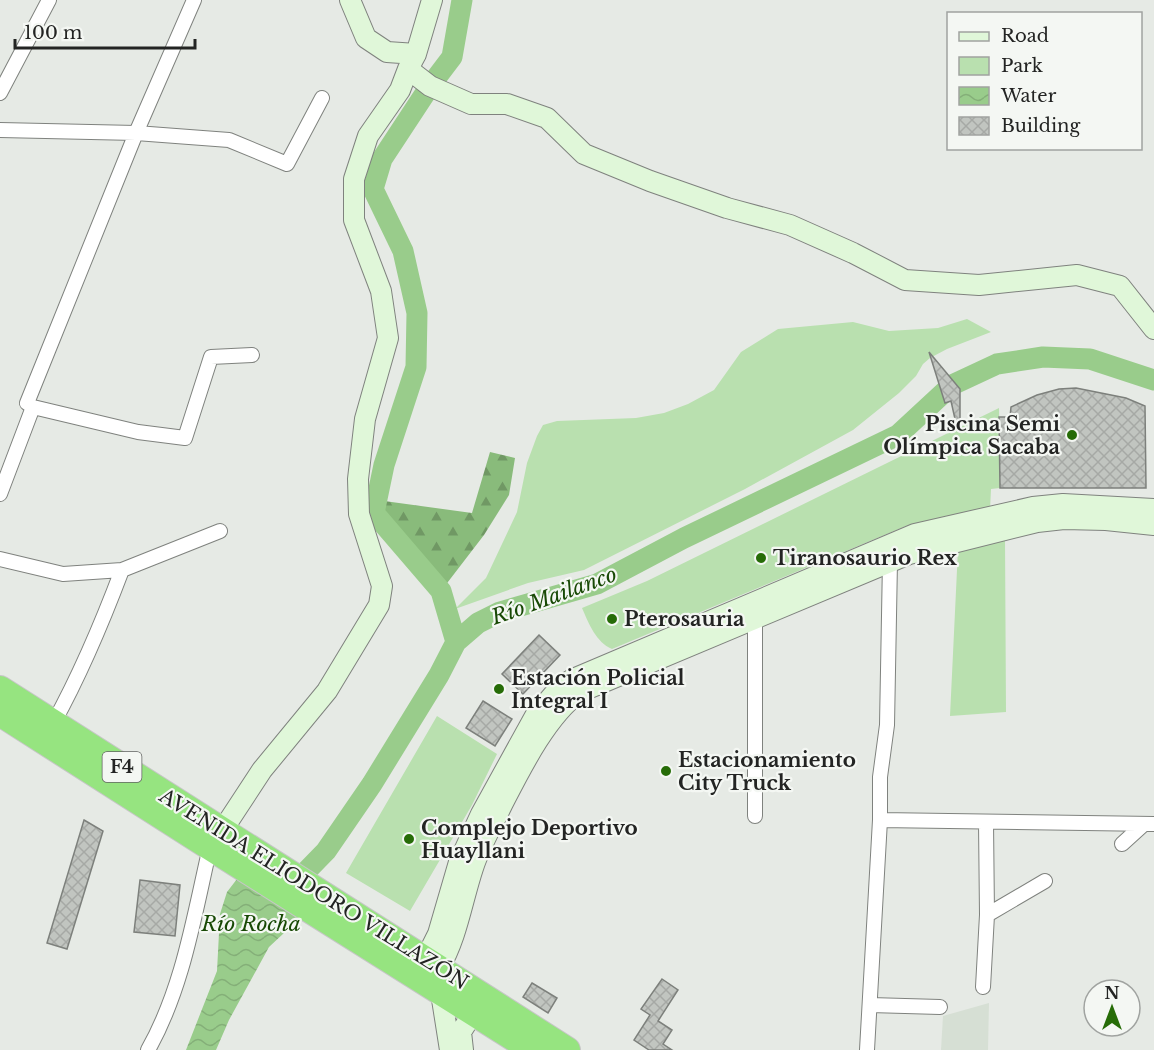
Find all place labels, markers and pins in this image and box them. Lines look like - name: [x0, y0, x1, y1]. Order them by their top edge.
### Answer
- place label: Piscina Semi Olímpica Sacaba: [883, 412, 1061, 459]
- marker: Piscina Semi Olímpica Sacaba: [1065, 428, 1079, 442]
- place label: Tiranosaurio Rex: [773, 546, 957, 570]
- marker: Tiranosaurio Rex: [754, 551, 768, 565]
- place label: Pterosauria: [624, 607, 745, 631]
- marker: Pterosauria: [605, 612, 619, 626]
- place label: Estación Policial Integral I: [511, 666, 685, 713]
- marker: Estación Policial Integral I: [492, 682, 506, 696]
- place label: Estacionamiento City Truck: [678, 748, 856, 795]
- marker: Estacionamiento City Truck: [659, 764, 673, 778]
- place label: Complejo Deportivo Huayllani: [421, 816, 638, 863]
- marker: Complejo Deportivo Huayllani: [402, 832, 416, 846]

